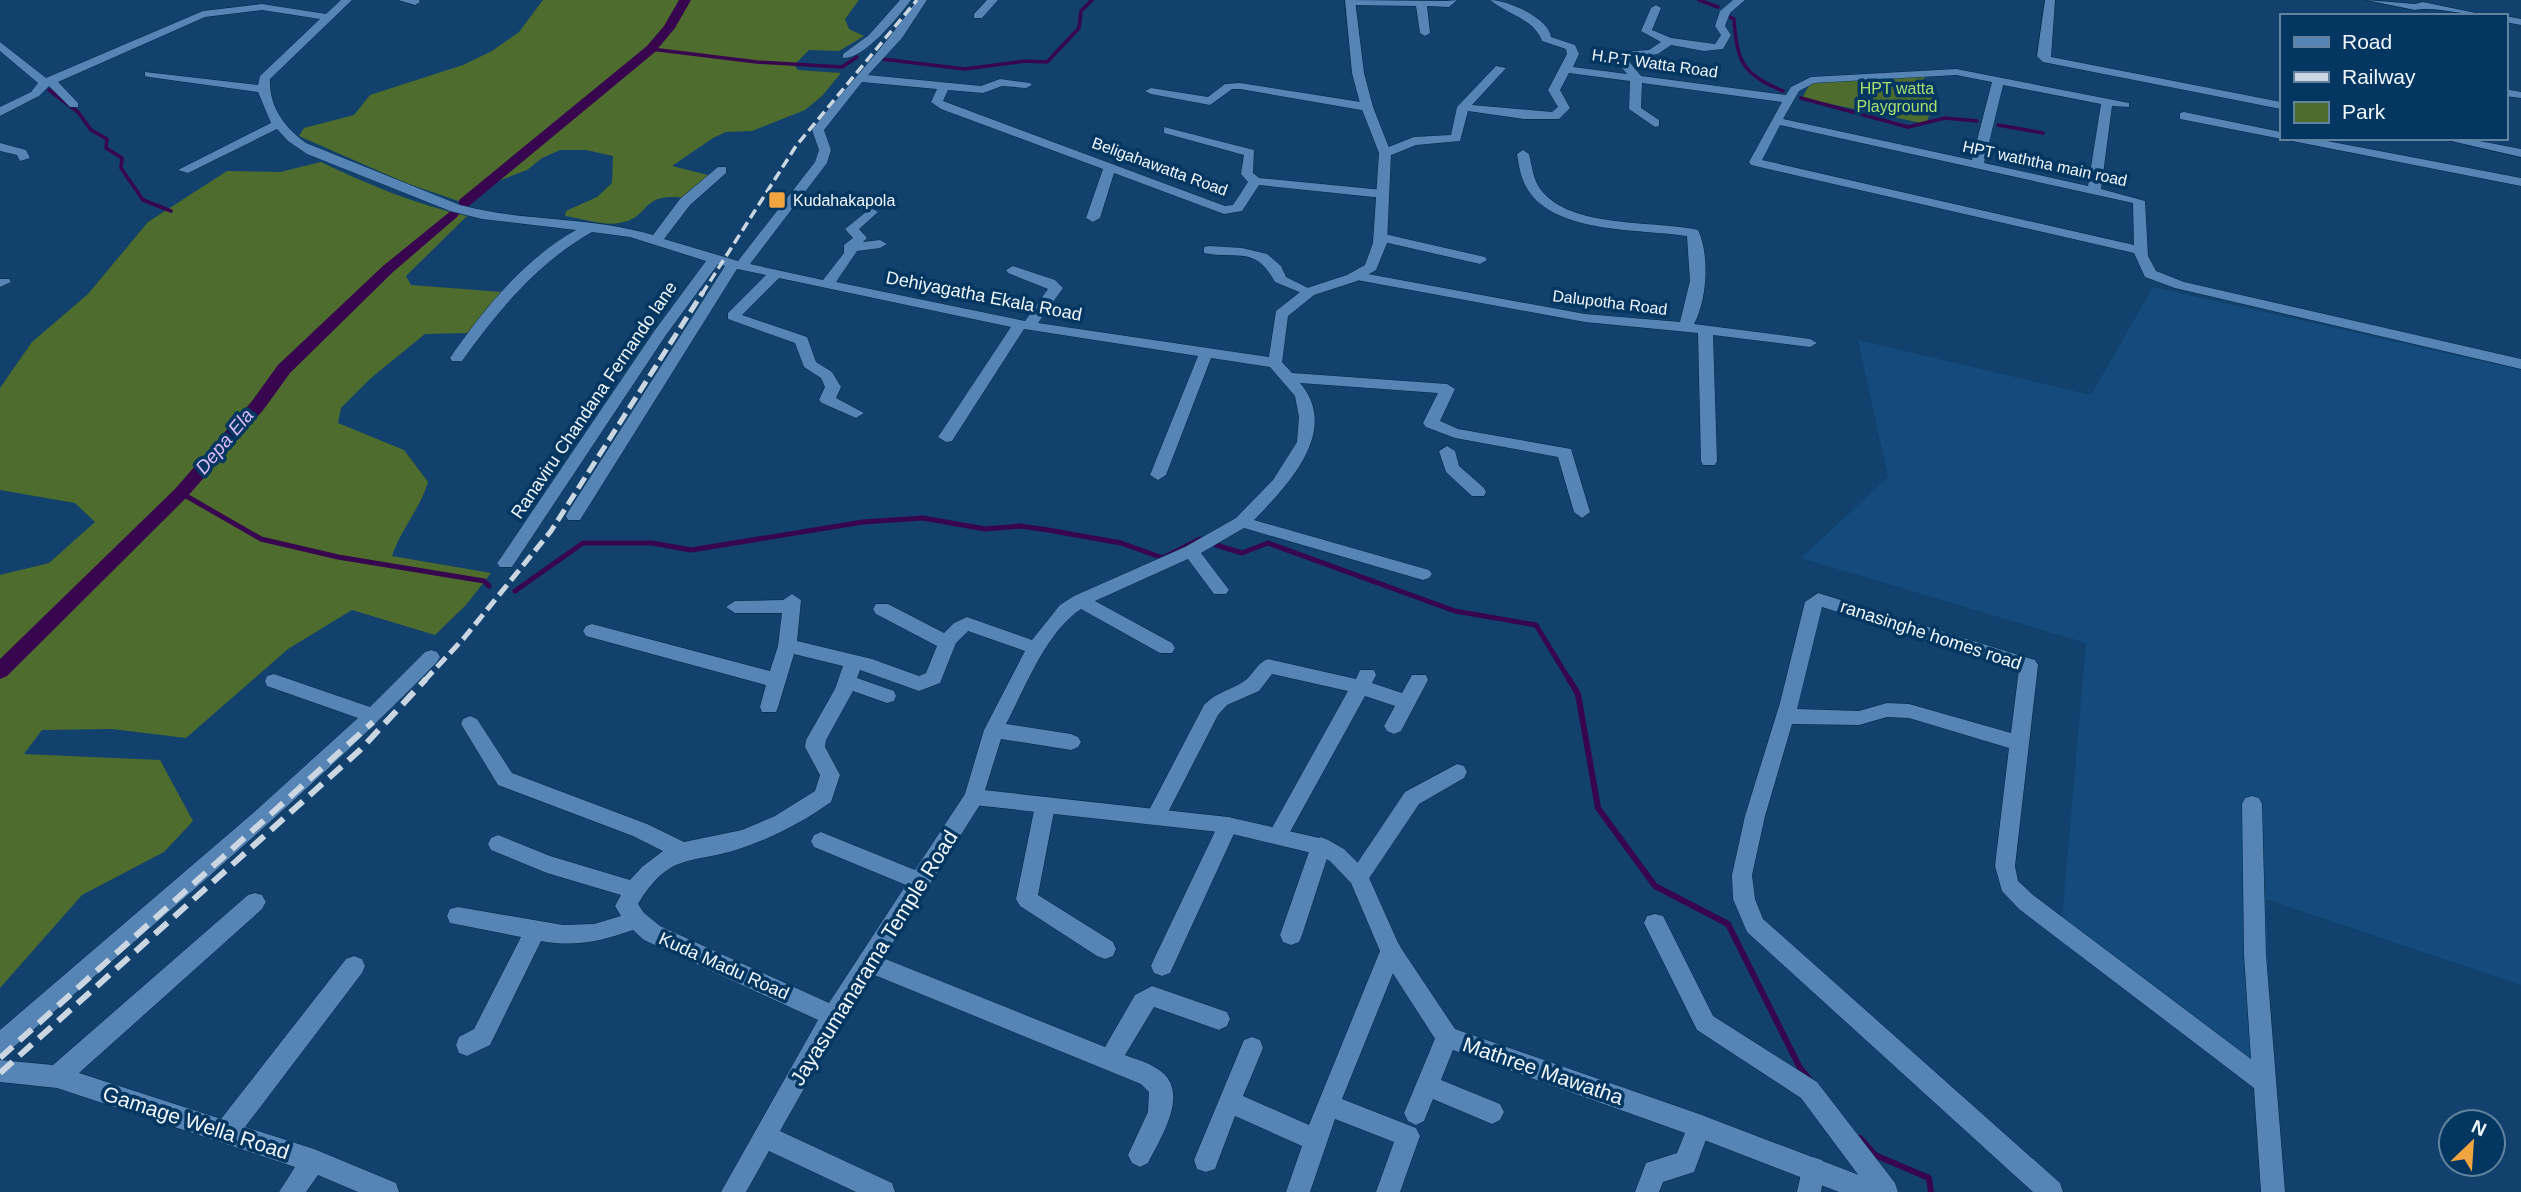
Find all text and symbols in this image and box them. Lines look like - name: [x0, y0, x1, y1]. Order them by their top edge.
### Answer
- legend: [2280, 14, 2507, 140]
- text: Road: [2342, 30, 2392, 53]
- street label: H.P.T Watta Road: [1591, 46, 1719, 81]
- text: Railway: [2342, 65, 2416, 88]
- park label: HPT watta Playground: [1857, 80, 1937, 115]
- text: Park: [2342, 100, 2386, 123]
- street label: Beligahawatta Road: [1090, 134, 1230, 199]
- street label: HPT waththa main road: [1961, 138, 2129, 189]
- marker: Kudahakapola: [767, 190, 787, 210]
- place label: Kudahakapola: [793, 192, 895, 209]
- street label: Dehiyagatha Ekala Road: [884, 267, 1084, 325]
- street label: Ranaviru Chandana Fernando lane: [507, 278, 681, 522]
- street label: Dalupotha Road: [1552, 287, 1668, 318]
- water label: Depa Ela: [191, 405, 258, 478]
- street label: ranasinghe homes road: [1838, 596, 2024, 674]
- street label: Jayasumanarama Temple Road: [785, 826, 962, 1089]
- street label: Kuda Madu Road: [656, 928, 792, 1004]
- street label: Mathree Mawatha: [1460, 1032, 1627, 1109]
- street label: Gamage Wella Road: [100, 1082, 292, 1164]
- north arrow: [2437, 1108, 2507, 1178]
- text: N: [2468, 1116, 2490, 1140]

